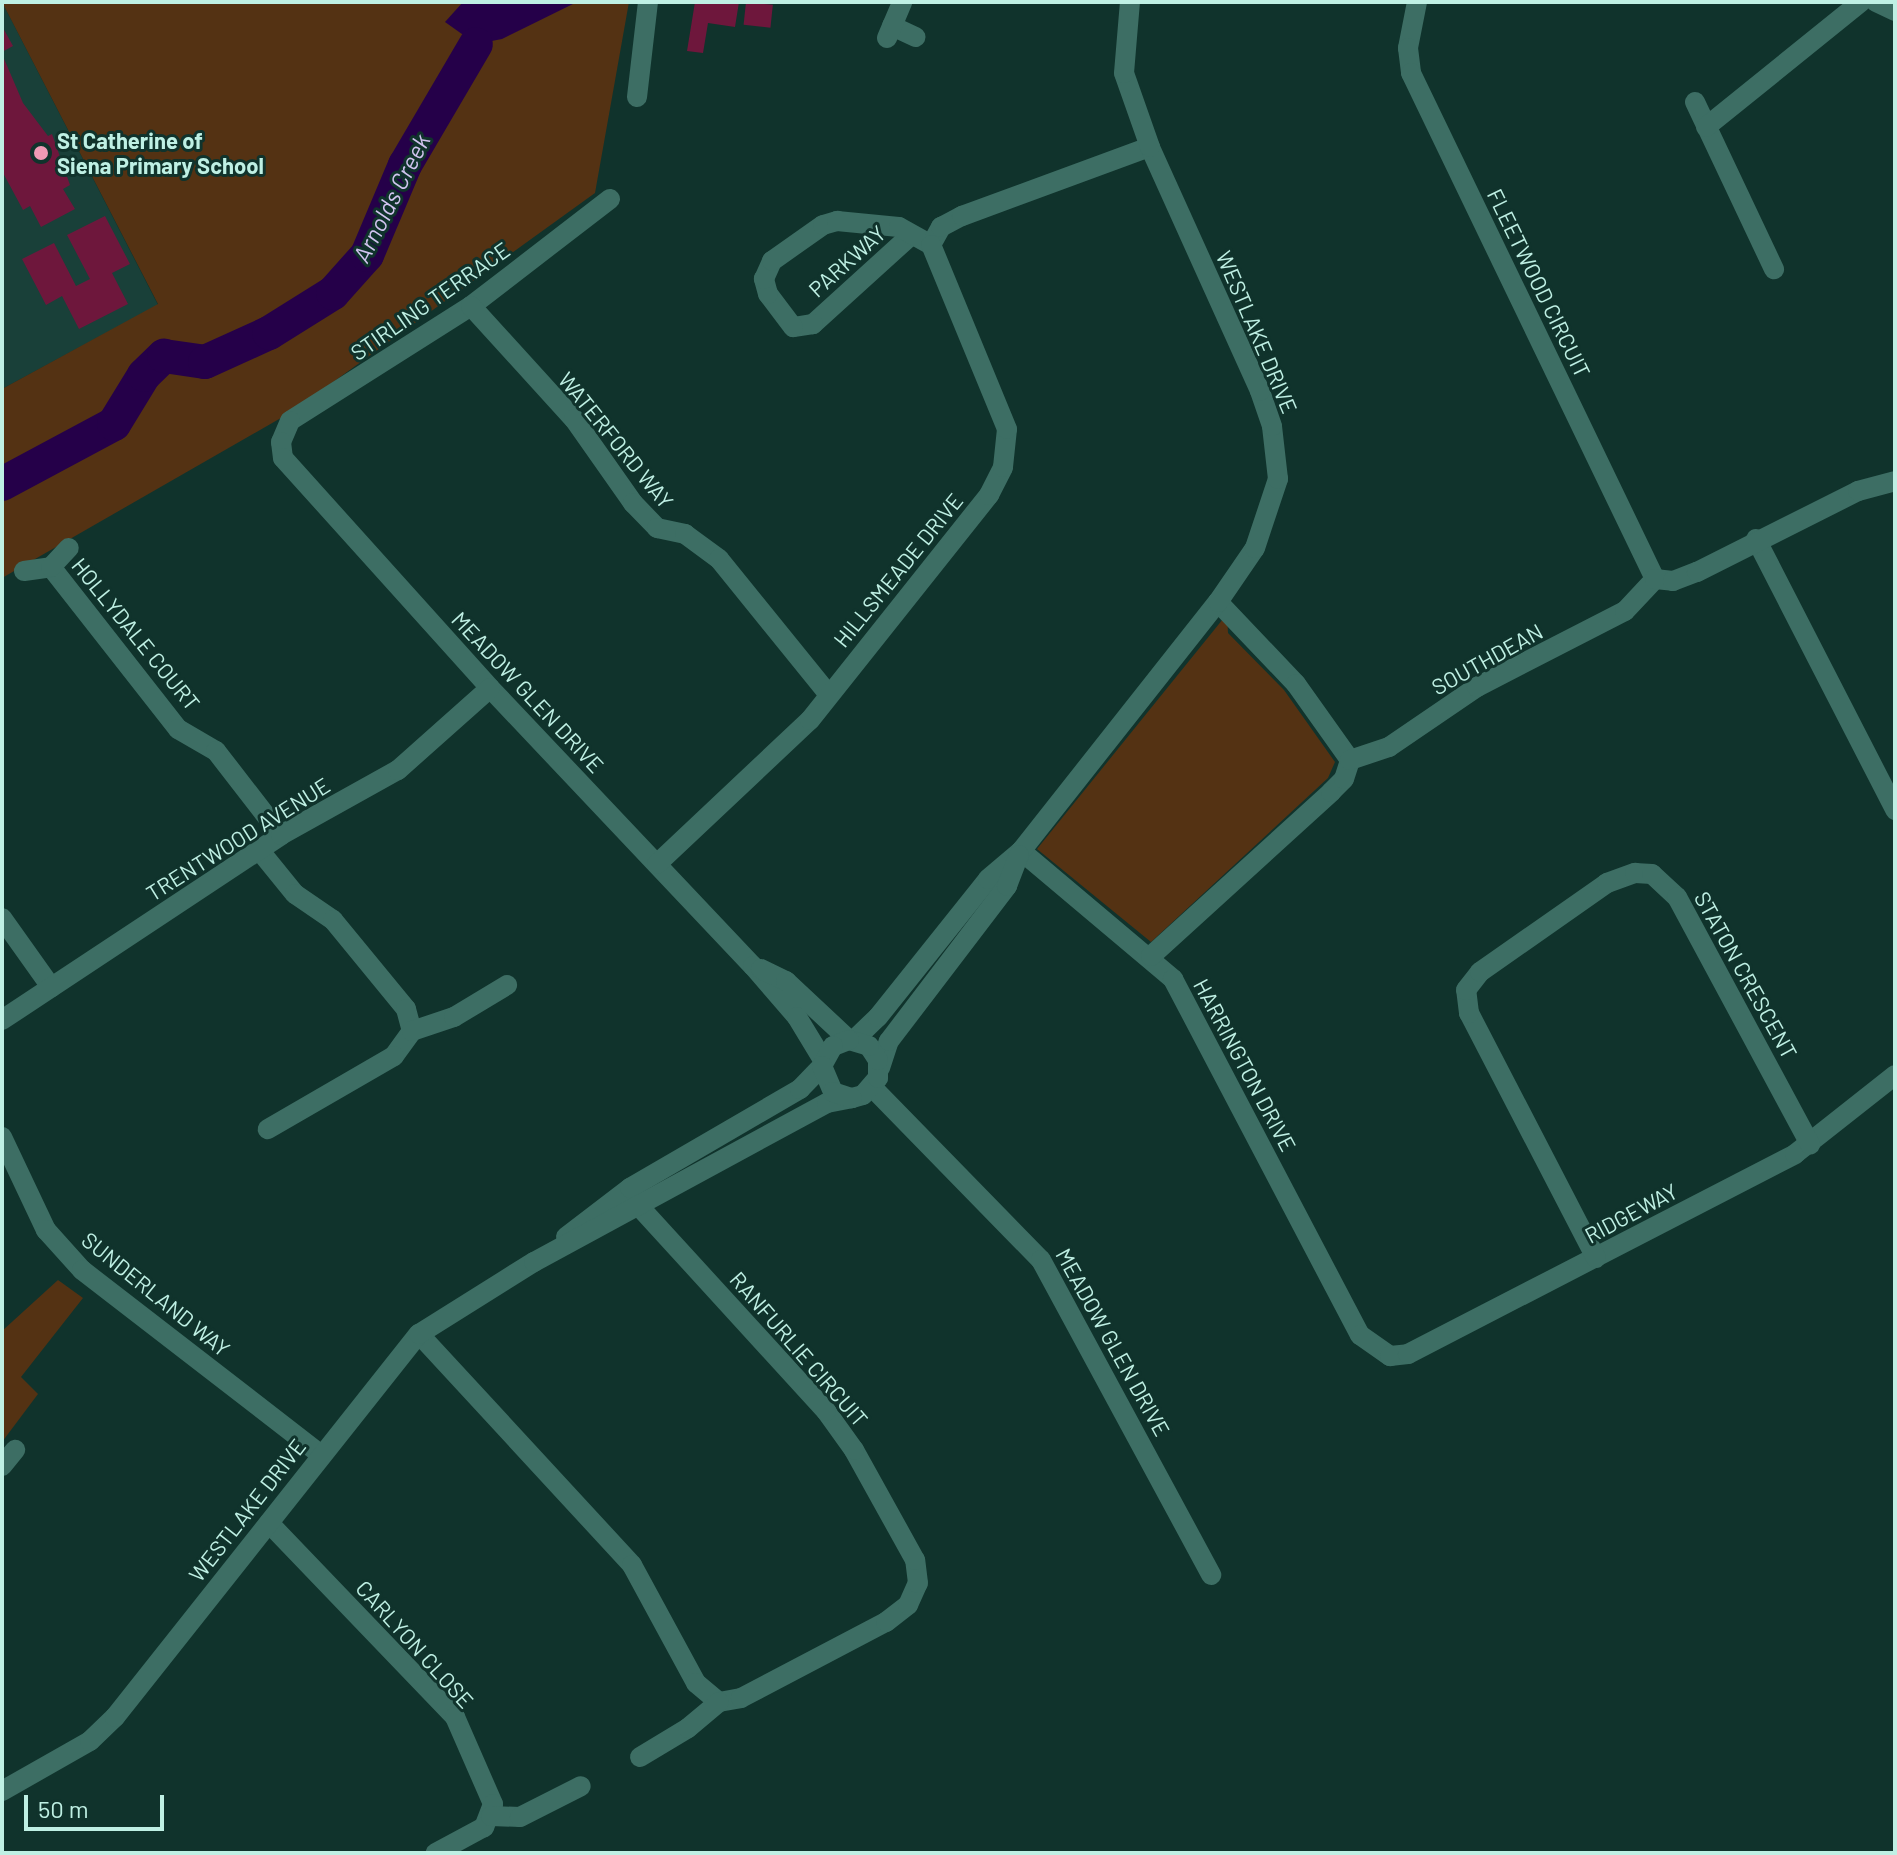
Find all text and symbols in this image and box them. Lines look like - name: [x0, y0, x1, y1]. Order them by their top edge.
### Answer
- place label: St Catherine of Siena Primary School: [57, 127, 264, 178]
- water label: Arnolds Creek: [346, 129, 436, 267]
- marker: St Catherine of Siena Primary School: [32, 144, 50, 162]
- street label: FLEETWOOD CIRCUIT: [1482, 184, 1596, 382]
- street label: PARKWAY: [803, 220, 891, 302]
- street label: STIRLING TERRACE: [345, 236, 515, 366]
- street label: WESTLAKE DRIVE: [1211, 247, 1303, 417]
- street label: WATERFORD WAY: [553, 367, 679, 513]
- street label: HILLSMEADE DRIVE: [828, 488, 968, 652]
- street label: HOLLYDALE COURT: [66, 552, 206, 716]
- street label: MEADOW GLEN DRIVE: [447, 606, 609, 778]
- street label: SOUTHDEAN: [1427, 618, 1547, 700]
- street label: TRENTWOOD AVENUE: [141, 772, 335, 906]
- street label: STATON CRESCENT: [1689, 887, 1803, 1063]
- street label: HARRINGTON DRIVE: [1188, 974, 1302, 1156]
- street label: RIDGEWAY: [1580, 1178, 1682, 1248]
- street label: SUNDERLAND WAY: [77, 1226, 235, 1362]
- street label: MEADOW GLEN DRIVE: [1050, 1244, 1176, 1440]
- street label: RANFURLIE CIRCUIT: [725, 1266, 873, 1432]
- street label: WESTLAKE DRIVE: [183, 1433, 311, 1587]
- street label: CARLYON CLOSE: [351, 1575, 479, 1713]
- scale bar: [28, 1779, 168, 1829]
- text: 50 m: [38, 1794, 89, 1823]

